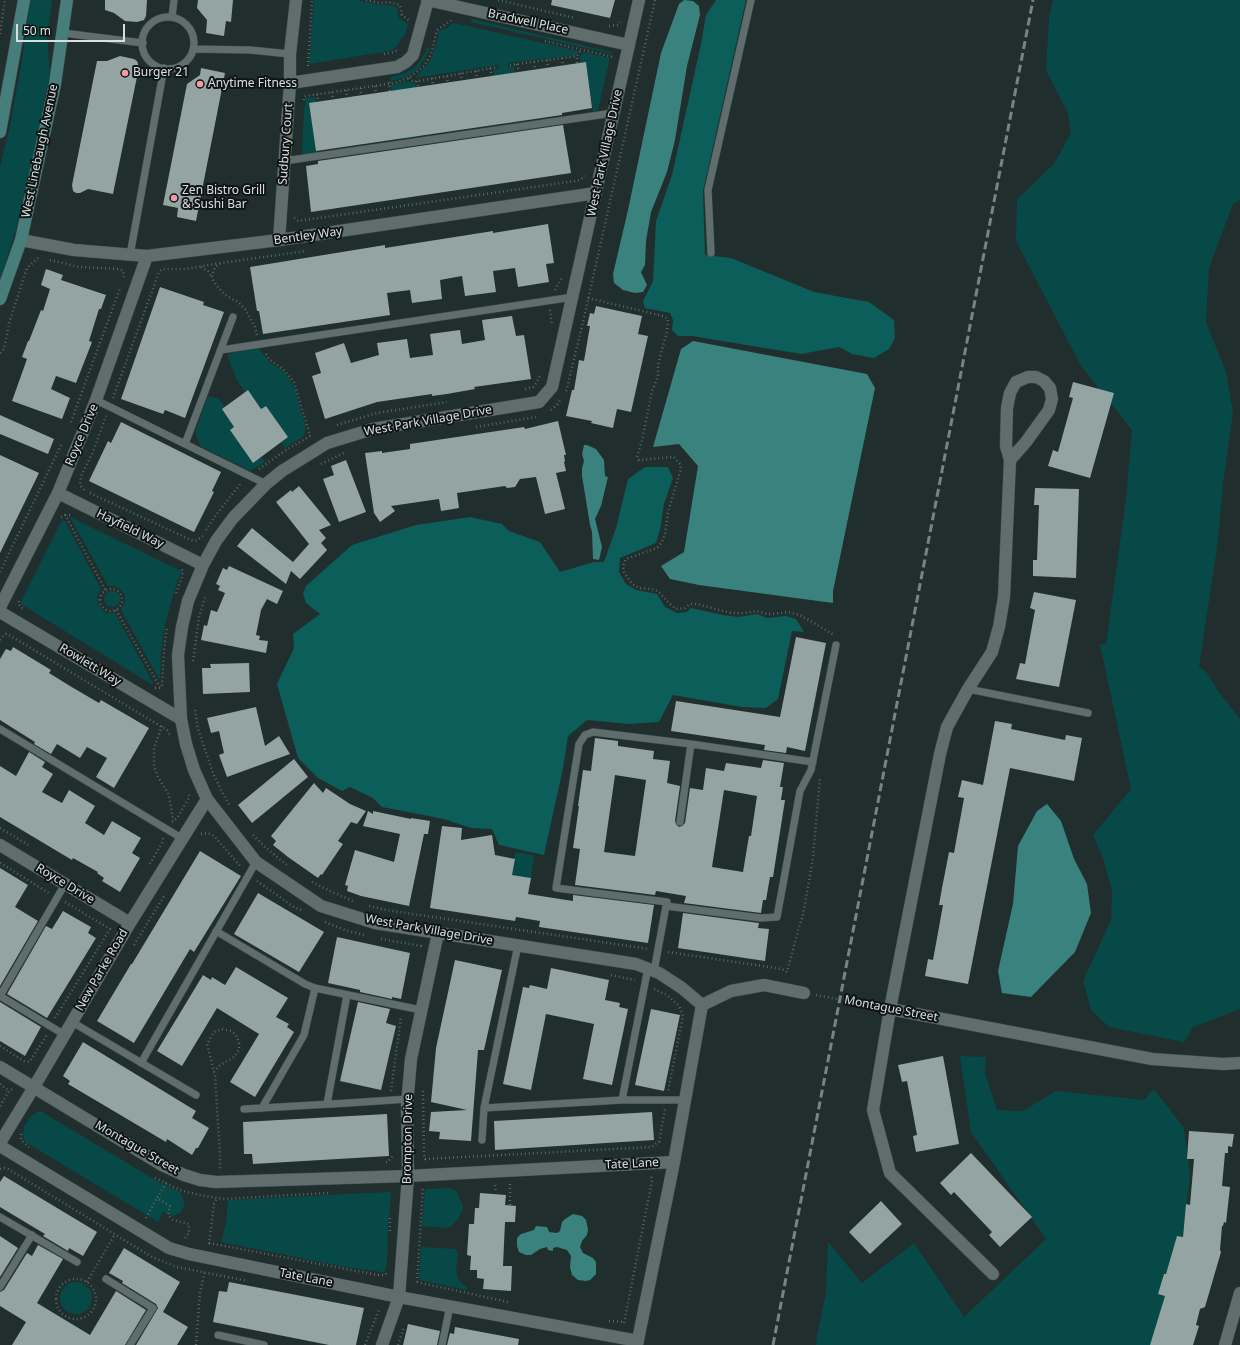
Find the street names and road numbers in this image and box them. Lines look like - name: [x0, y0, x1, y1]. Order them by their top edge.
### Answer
- street label: Bradwell Place: [487, 6, 569, 38]
- street label: West Linebaugh Avenue: [19, 83, 61, 219]
- street label: West Park Village Drive: [584, 88, 626, 218]
- street label: Sudbury Court: [276, 103, 296, 185]
- street label: Bentley Way: [273, 224, 343, 248]
- street label: Royce Drive: [62, 402, 102, 468]
- street label: West Park Village Drive: [363, 403, 493, 439]
- street label: Hayfield Way: [94, 507, 166, 551]
- street label: Rowlett Way: [57, 641, 123, 689]
- street label: Royce Drive: [33, 861, 97, 907]
- street label: West Park Village Drive: [364, 912, 494, 948]
- street label: New Parke Road: [73, 926, 131, 1014]
- street label: Montague Street: [843, 993, 939, 1025]
- street label: Brompton Drive: [400, 1094, 416, 1184]
- street label: Montague Street: [92, 1118, 182, 1178]
- street label: Tate Lane: [605, 1155, 659, 1173]
- street label: Tate Lane: [278, 1266, 334, 1290]

